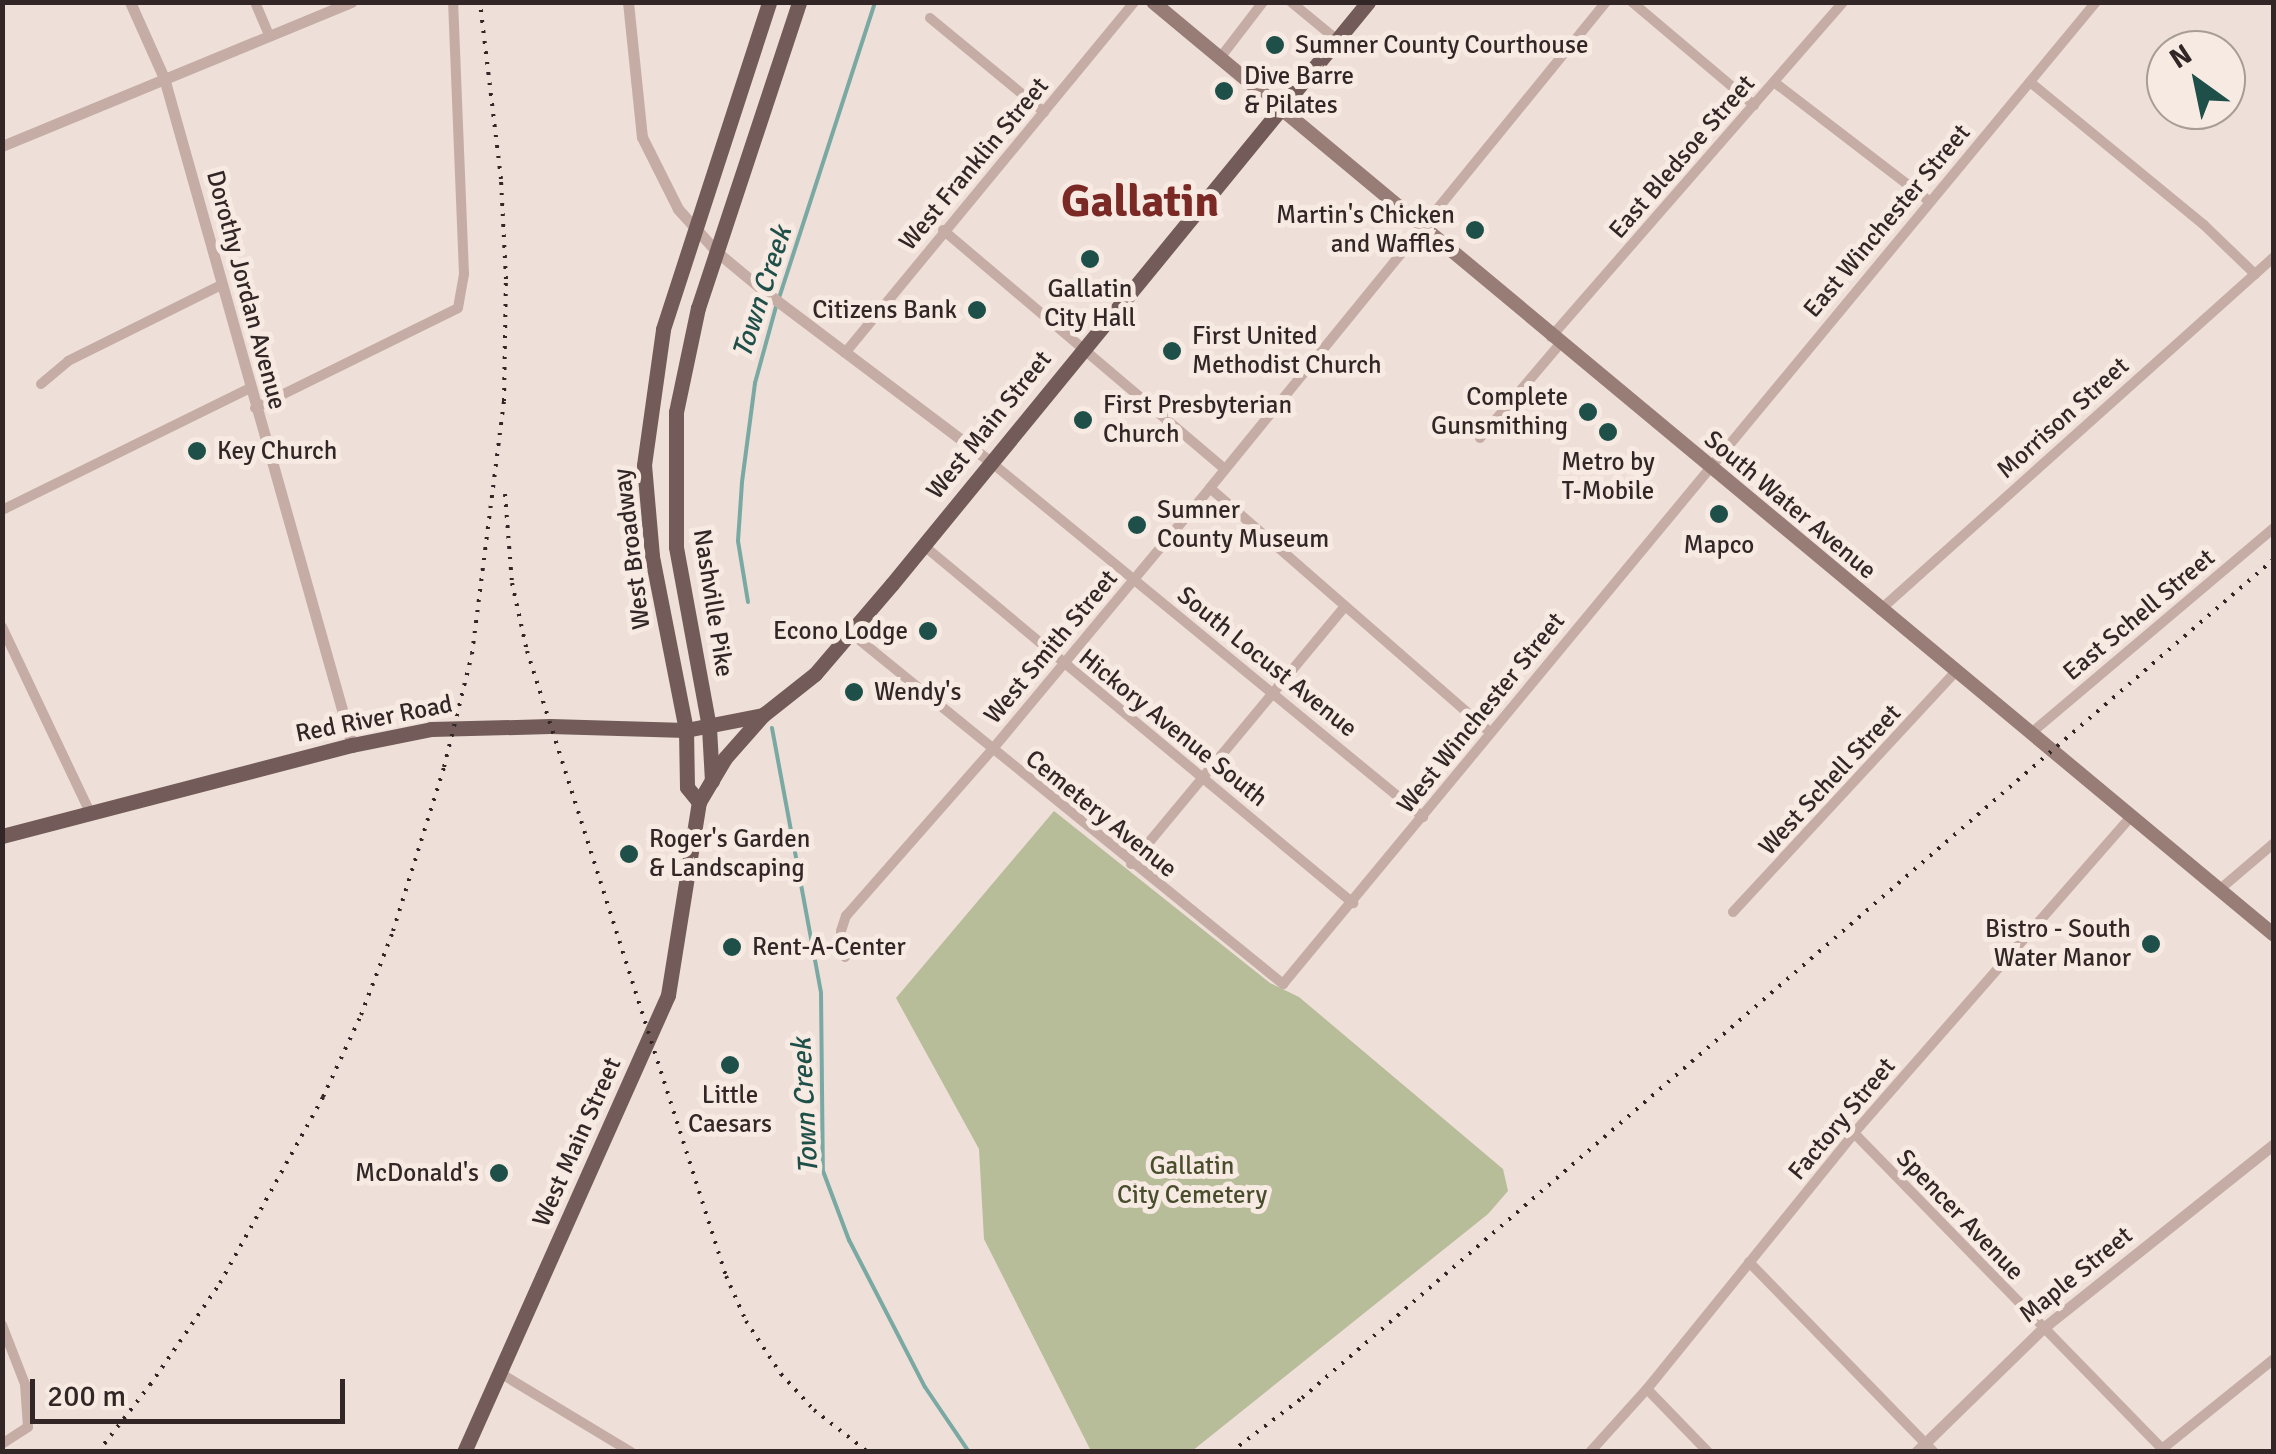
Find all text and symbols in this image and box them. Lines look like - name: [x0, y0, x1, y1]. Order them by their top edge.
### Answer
- place label: Sumner County Courthouse: [1295, 30, 1588, 60]
- north arrow: [2146, 30, 2246, 130]
- marker: Sumner County Courthouse: [1264, 34, 1286, 56]
- text: N: [2163, 37, 2198, 76]
- place label: Dive Barre & Pilates: [1244, 62, 1354, 121]
- street label: East Bledsoe Street: [1603, 69, 1761, 245]
- street label: West Franklin Street: [893, 72, 1055, 256]
- marker: Dive Barre & Pilates: [1213, 80, 1235, 102]
- street label: East Winchester Street: [1797, 118, 1977, 324]
- street label: Dorothy Jordan Avenue: [200, 167, 292, 413]
- district label: Gallatin: [1061, 175, 1219, 229]
- place label: Martin's Chicken and Waffles: [1276, 201, 1455, 260]
- marker: Martin's Chicken and Waffles: [1464, 219, 1486, 241]
- water label: Town Creek: [725, 222, 799, 362]
- marker: Gallatin City Hall: [1079, 248, 1101, 270]
- place label: Gallatin City Hall: [1044, 275, 1136, 334]
- place label: Citizens Bank: [812, 295, 957, 325]
- marker: Citizens Bank: [966, 299, 988, 321]
- place label: First United Methodist Church: [1192, 322, 1382, 381]
- marker: First United Methodist Church: [1161, 340, 1183, 362]
- street label: West Main Street: [920, 345, 1058, 505]
- street label: Morrison Street: [1991, 351, 2135, 485]
- place label: Complete Gunsmithing: [1431, 383, 1568, 442]
- place label: First Presbyterian Church: [1103, 391, 1292, 450]
- marker: Complete Gunsmithing: [1577, 401, 1599, 423]
- marker: First Presbyterian Church: [1072, 409, 1094, 431]
- marker: Metro by T-Mobile: [1597, 421, 1619, 443]
- street label: South Water Avenue: [1698, 424, 1882, 586]
- place label: Key Church: [217, 436, 337, 466]
- marker: Key Church: [186, 440, 208, 462]
- place label: Metro by T-Mobile: [1561, 448, 1655, 507]
- street label: West Broadway: [607, 467, 657, 631]
- place label: Sumner County Museum: [1157, 496, 1329, 555]
- marker: Mapco: [1708, 503, 1730, 525]
- marker: Sumner County Museum: [1126, 514, 1148, 536]
- street label: Nashville Pike: [687, 527, 739, 679]
- place label: Mapco: [1684, 530, 1754, 560]
- street label: East Schell Street: [2057, 543, 2221, 687]
- street label: West Smith Street: [978, 564, 1124, 730]
- street label: South Locust Avenue: [1171, 580, 1363, 744]
- street label: West Winchester Street: [1391, 607, 1571, 819]
- place label: Econo Lodge: [773, 616, 908, 646]
- marker: Econo Lodge: [917, 620, 939, 642]
- street label: Hickory Avenue South: [1073, 643, 1273, 813]
- place label: Wendy's: [874, 677, 961, 707]
- marker: Wendy's: [843, 681, 865, 703]
- street label: Red River Road: [293, 689, 455, 749]
- street label: West Schell Street: [1753, 699, 1907, 861]
- street label: Cemetery Avenue: [1019, 744, 1183, 884]
- place label: Roger's Garden & Landscaping: [649, 825, 810, 884]
- marker: Roger's Garden & Landscaping: [618, 843, 640, 865]
- place label: Bistro - South Water Manor: [1985, 915, 2131, 974]
- place label: Rent-A-Center: [752, 932, 906, 962]
- marker: Bistro - South Water Manor: [2140, 933, 2162, 955]
- marker: Rent-A-Center: [721, 936, 743, 958]
- water label: Town Creek: [785, 1037, 825, 1175]
- street label: Factory Street: [1782, 1052, 1902, 1186]
- street label: West Main Street: [526, 1053, 628, 1231]
- marker: Little Caesars: [719, 1054, 741, 1076]
- place label: Little Caesars: [688, 1081, 772, 1140]
- street label: Spencer Avenue: [1890, 1143, 2030, 1287]
- park label: Gallatin City Cemetery: [1117, 1152, 1267, 1211]
- place label: McDonald's: [355, 1158, 479, 1188]
- marker: McDonald's: [488, 1162, 510, 1184]
- street label: Maple Street: [2014, 1220, 2138, 1330]
- scale bar: [35, 1359, 350, 1421]
- text: 200 m: [47, 1378, 126, 1415]

